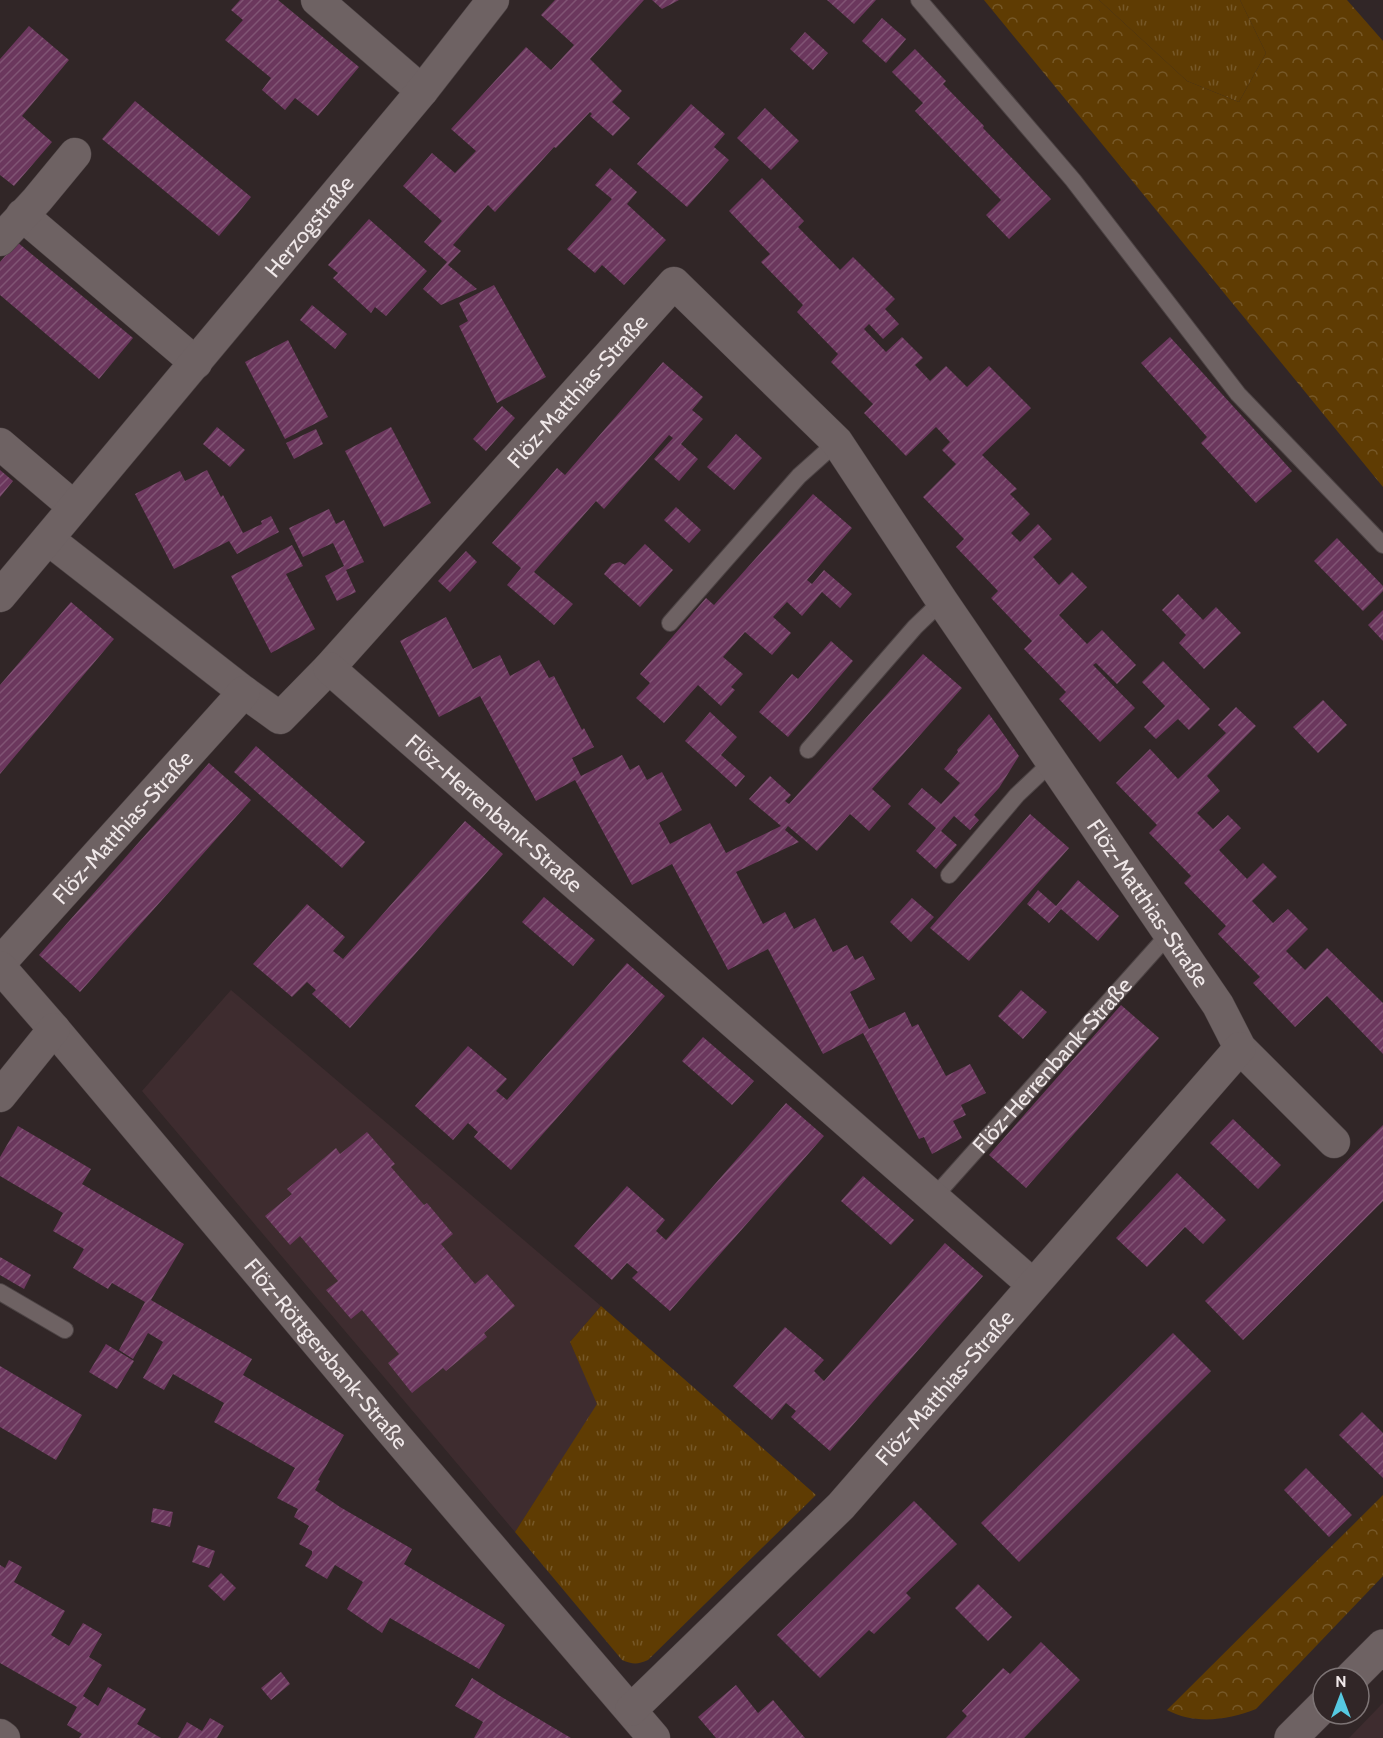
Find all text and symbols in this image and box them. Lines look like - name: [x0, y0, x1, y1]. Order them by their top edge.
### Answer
- street label: Herzogstraße: [259, 170, 360, 283]
- street label: Flöz-Matthias-Straße: [502, 309, 653, 474]
- street label: Flöz-Herrenbank-Straße: [400, 729, 588, 898]
- street label: Flöz-Matthias-Straße: [47, 745, 199, 910]
- street label: Flöz-Matthias-Straße: [1081, 814, 1215, 992]
- street label: Flöz-Herrenbank-Straße: [967, 972, 1138, 1159]
- street label: Flöz-Röttgersbank-Straße: [238, 1253, 414, 1455]
- street label: Flöz-Matthias-Straße: [870, 1305, 1020, 1471]
- north arrow: [1311, 1666, 1371, 1726]
- text: N: [1335, 1672, 1347, 1691]

